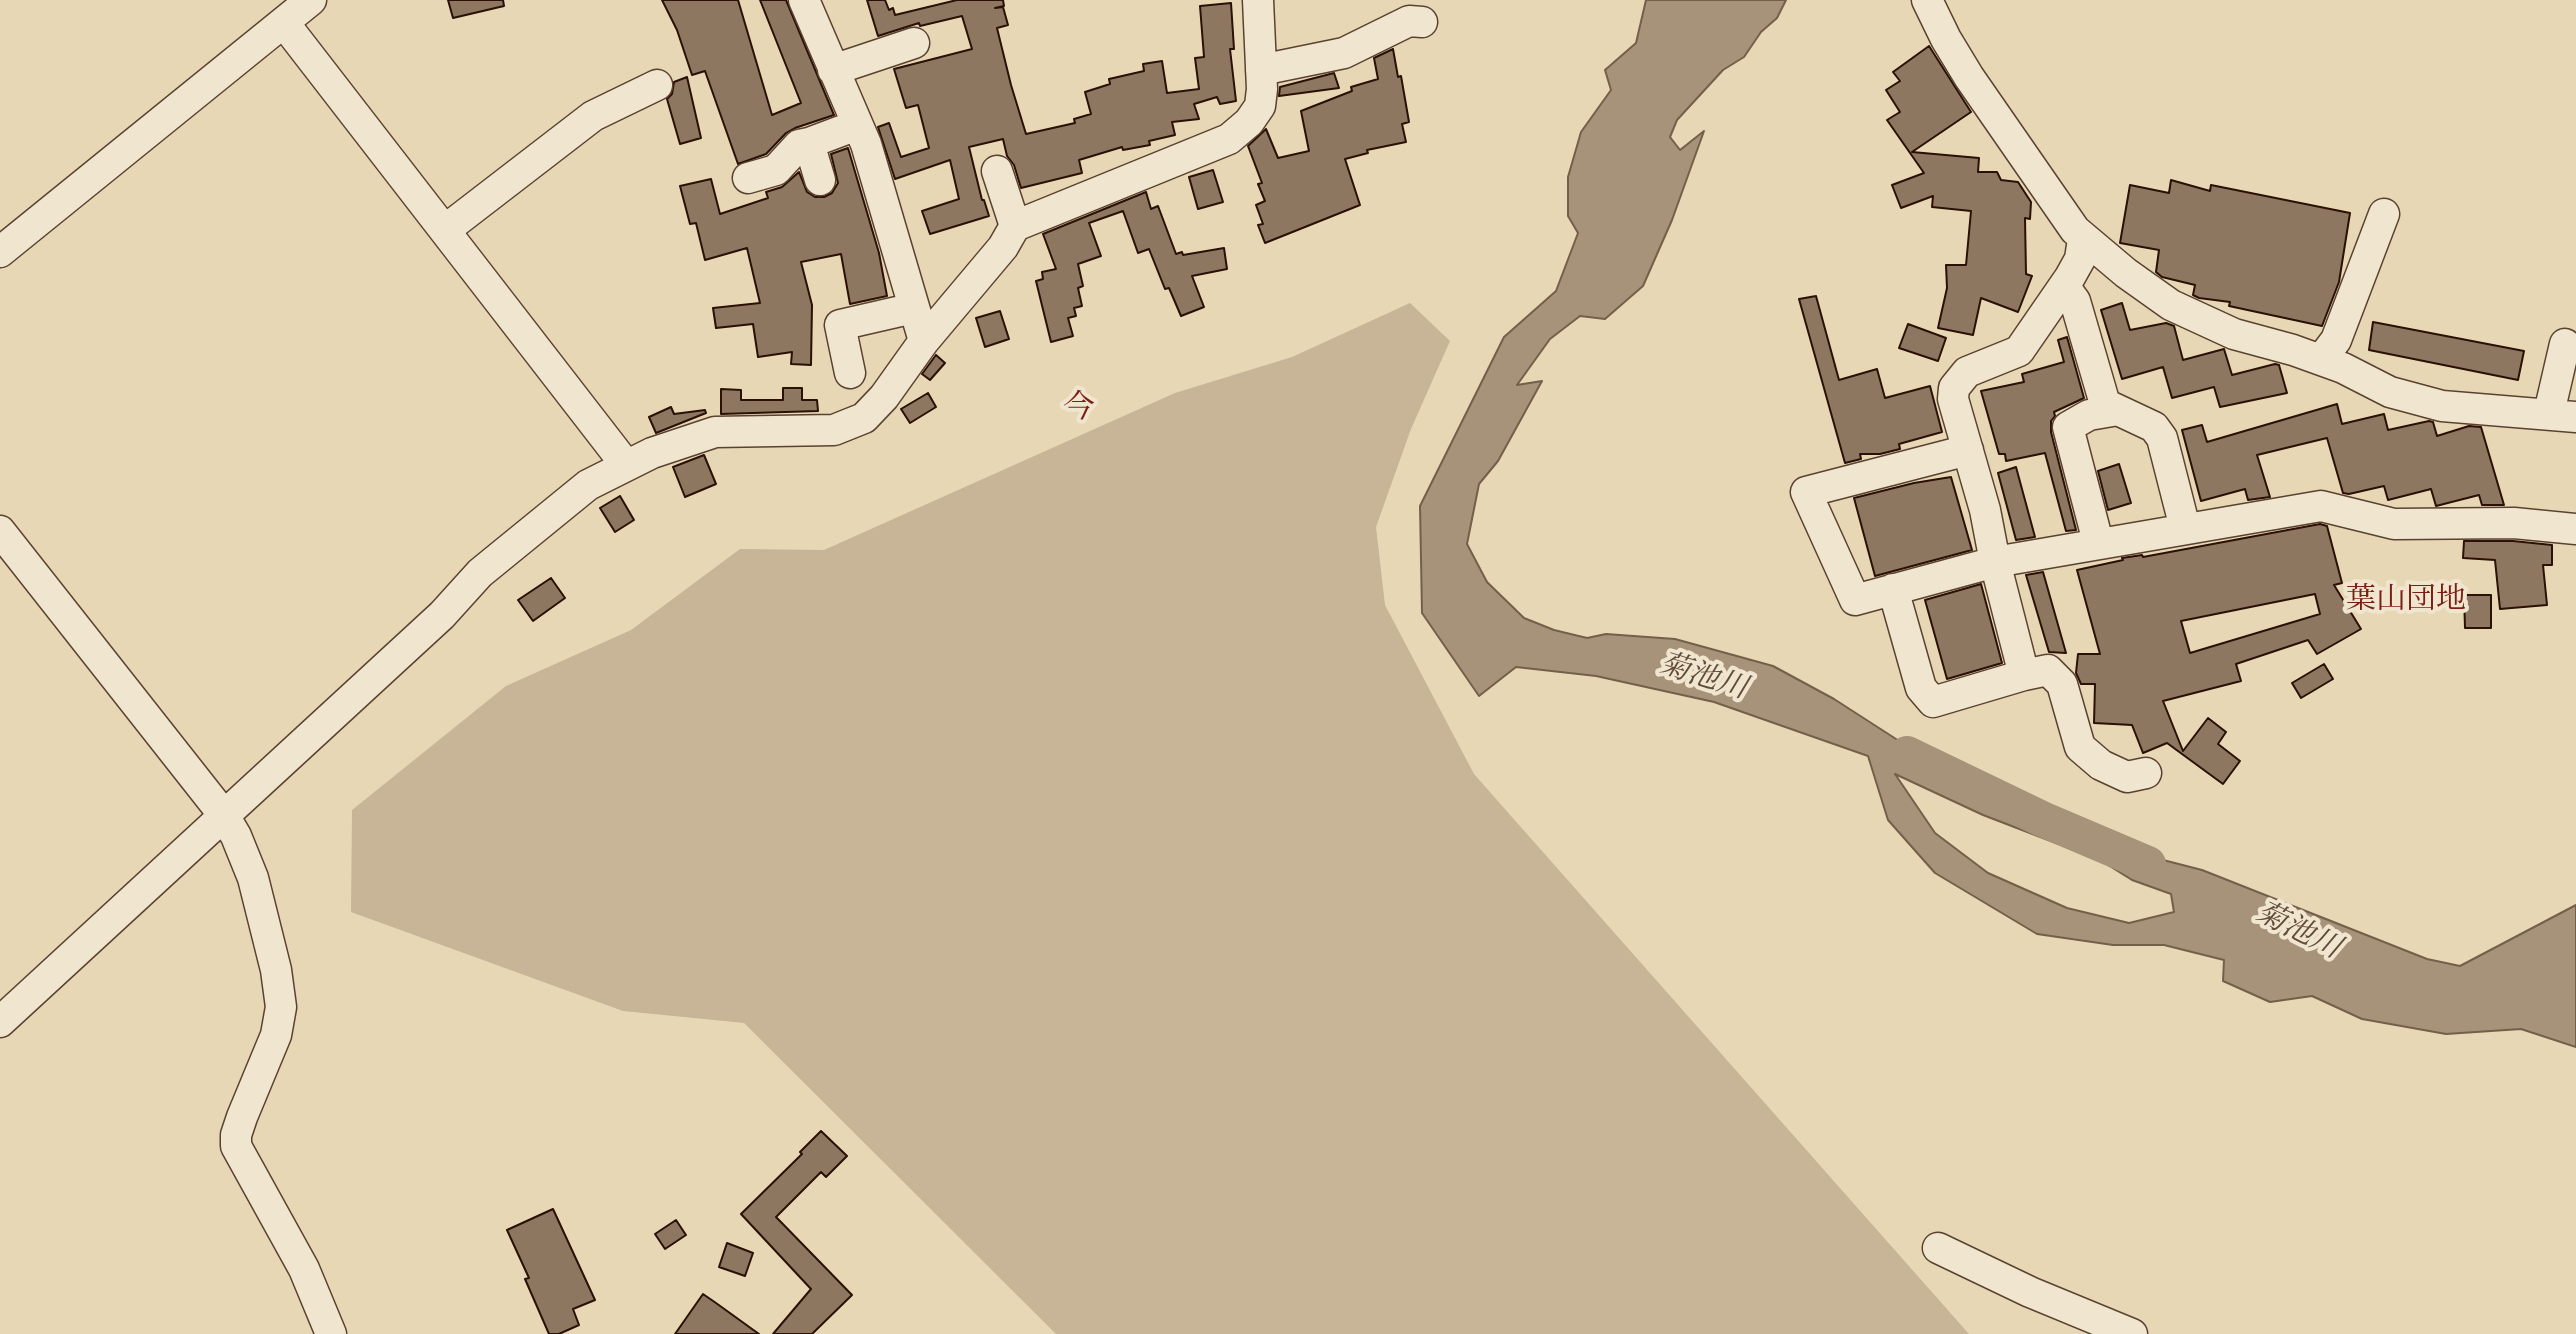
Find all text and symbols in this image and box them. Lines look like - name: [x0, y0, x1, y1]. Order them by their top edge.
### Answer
- district label: 今: [1063, 390, 1095, 428]
- district label: 葉山団地: [2346, 582, 2466, 618]
- water label: 菊池川: [1655, 647, 1751, 707]
- water label: 菊池川: [2250, 895, 2346, 967]

